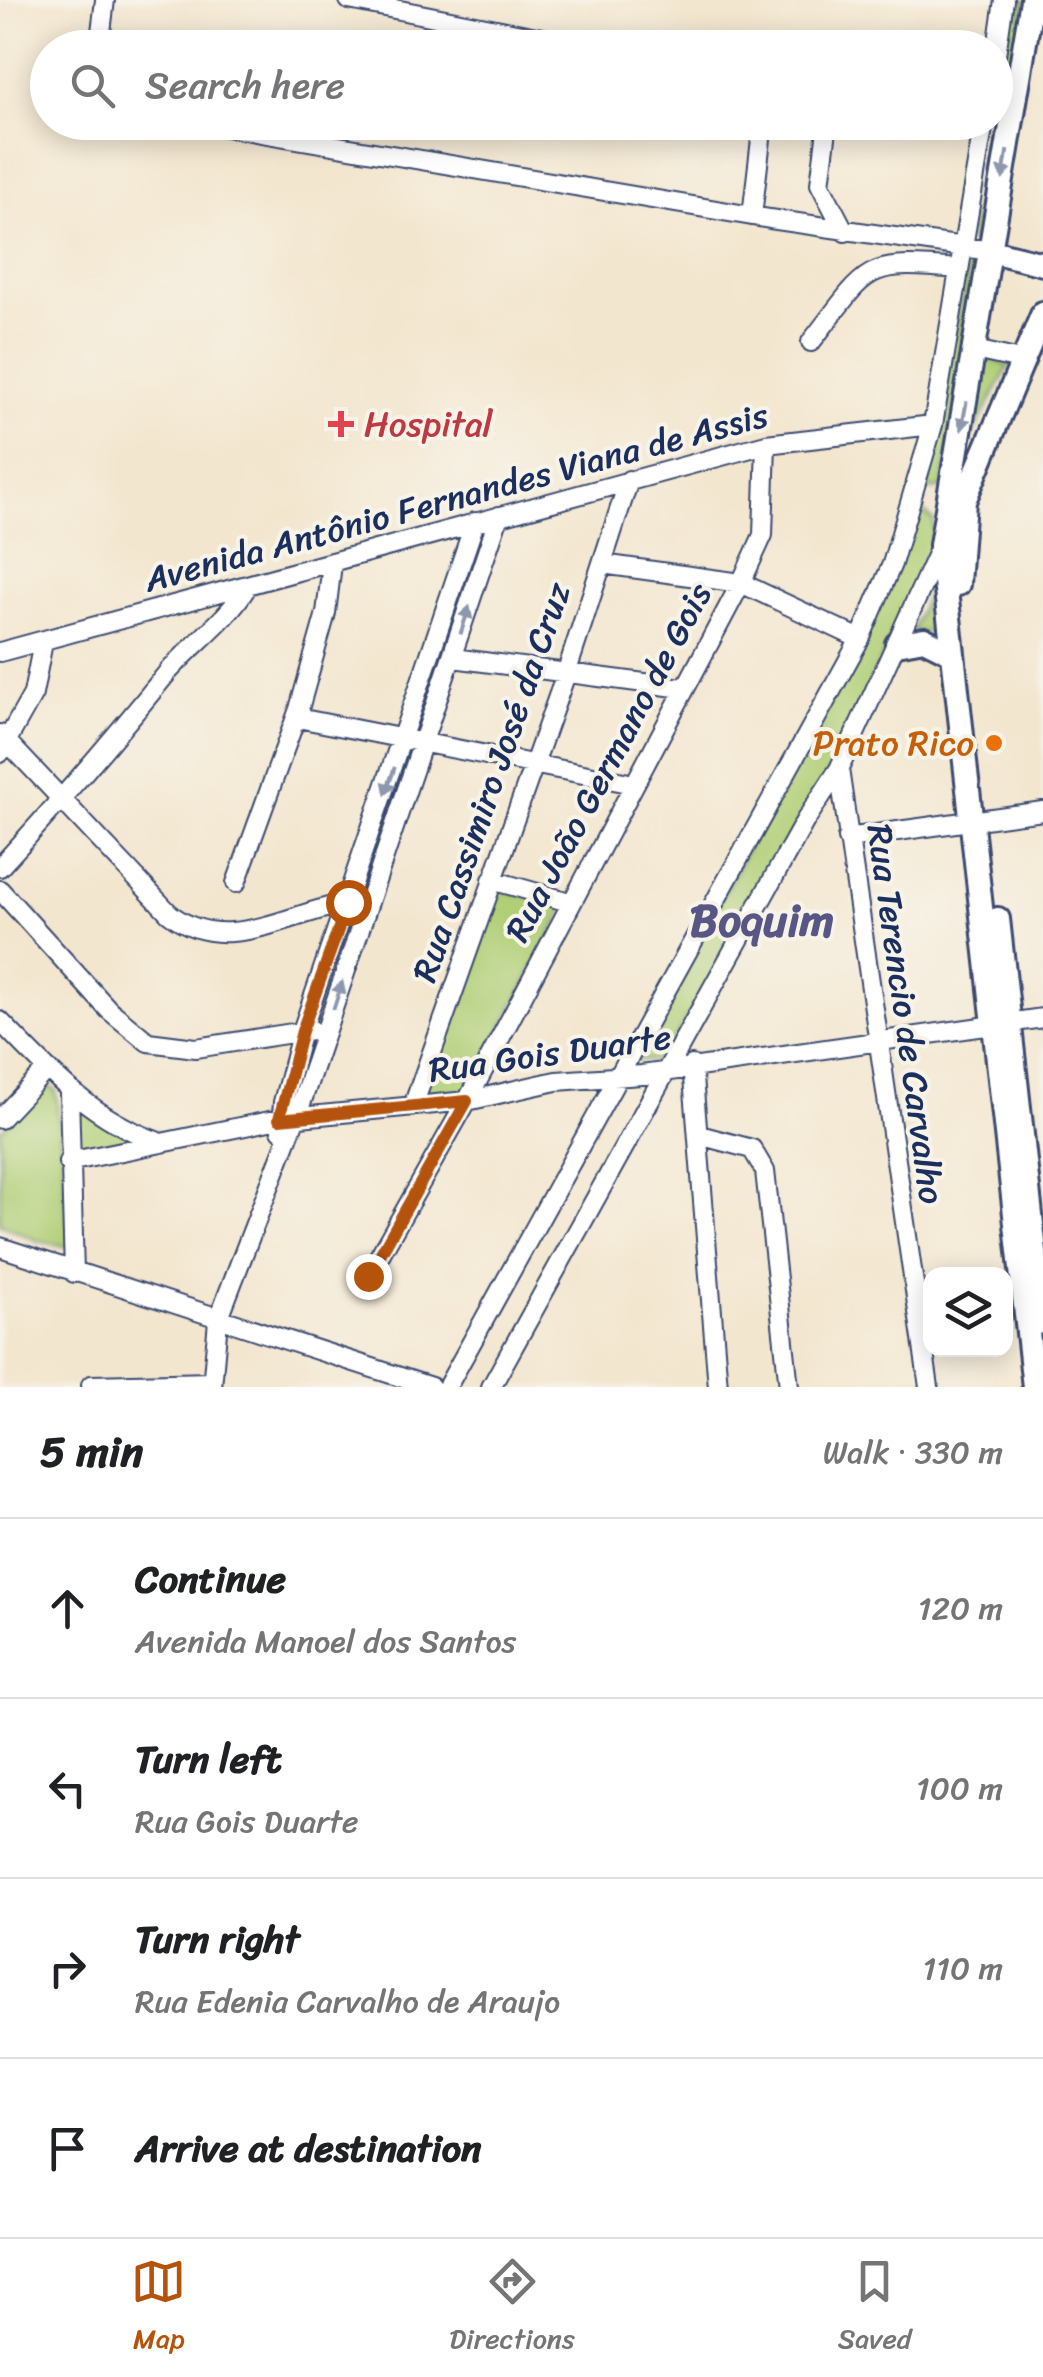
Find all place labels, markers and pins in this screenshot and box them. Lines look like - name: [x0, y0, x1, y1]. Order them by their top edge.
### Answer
- place label: Hospital: [364, 393, 493, 455]
- marker: Hospital: [328, 411, 354, 437]
- place label: Prato Rico: [813, 712, 974, 774]
- marker: Prato Rico: [983, 732, 1005, 754]

